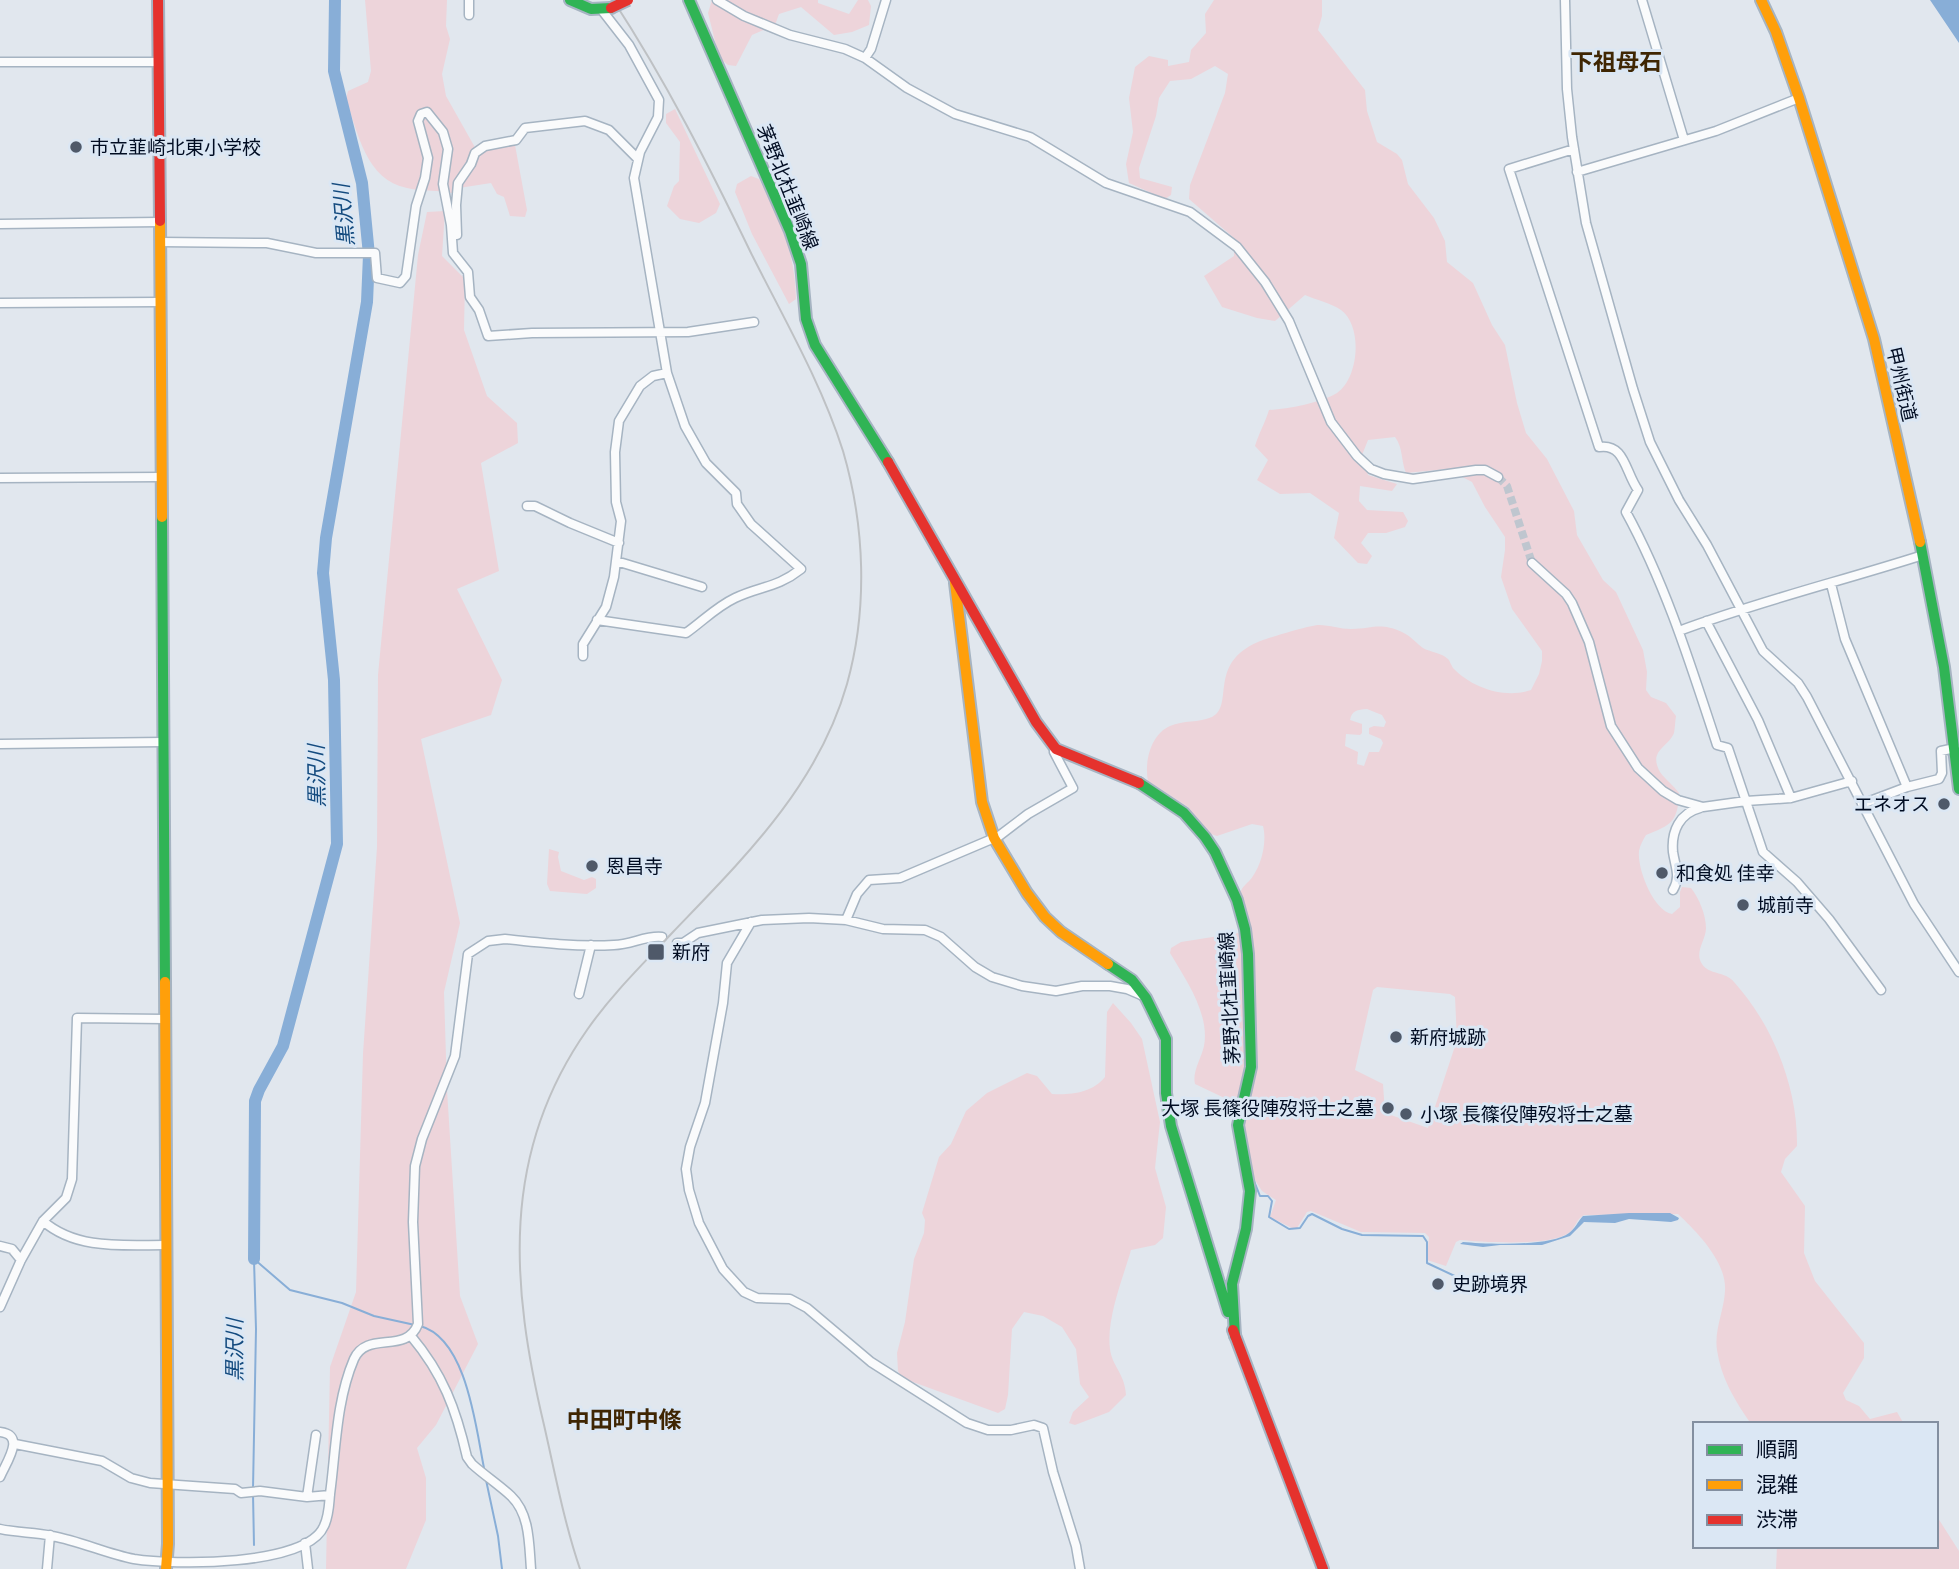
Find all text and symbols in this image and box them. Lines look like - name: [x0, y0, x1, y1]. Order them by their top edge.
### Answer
- district label: 下祖母石: [1570, 45, 1662, 77]
- street label: 茅野北杜韮崎線: [751, 120, 825, 254]
- place label: 市立韮崎北東小学校: [90, 134, 261, 160]
- marker: 市立韮崎北東小学校: [68, 139, 84, 155]
- water label: 黒沢川: [326, 180, 360, 248]
- street label: 甲州街道: [1881, 344, 1923, 424]
- water label: 黒沢川: [301, 742, 331, 808]
- place label: エネオス: [1854, 791, 1930, 817]
- marker: エネオス: [1936, 796, 1952, 812]
- place label: 恩昌寺: [606, 853, 663, 879]
- marker: 恩昌寺: [584, 858, 600, 874]
- place label: 和食処 佳幸: [1676, 860, 1775, 886]
- marker: 和食処 佳幸: [1654, 865, 1670, 881]
- place label: 城前寺: [1757, 892, 1814, 918]
- marker: 城前寺: [1735, 897, 1751, 913]
- street label: 茅野北杜韮崎線: [1213, 931, 1245, 1065]
- place label: 新府: [672, 939, 710, 965]
- marker: 新府: [646, 942, 666, 962]
- place label: 新府城跡: [1410, 1024, 1486, 1050]
- marker: 新府城跡: [1388, 1029, 1404, 1045]
- place label: 大塚 長篠役陣歿将士之墓: [1161, 1095, 1374, 1121]
- marker: 大塚 長篠役陣歿将士之墓: [1380, 1100, 1396, 1116]
- place label: 小塚 長篠役陣歿将士之墓: [1420, 1101, 1633, 1127]
- marker: 小塚 長篠役陣歿将士之墓: [1398, 1106, 1414, 1122]
- place label: 史跡境界: [1452, 1271, 1528, 1297]
- marker: 史跡境界: [1430, 1276, 1446, 1292]
- water label: 黒沢川: [220, 1317, 248, 1382]
- district label: 中田町中條: [567, 1403, 682, 1435]
- legend: [1693, 1422, 1938, 1548]
- text: 順調: [1756, 1435, 1798, 1463]
- text: 混雑: [1756, 1470, 1798, 1498]
- text: 渋滞: [1756, 1505, 1798, 1533]

